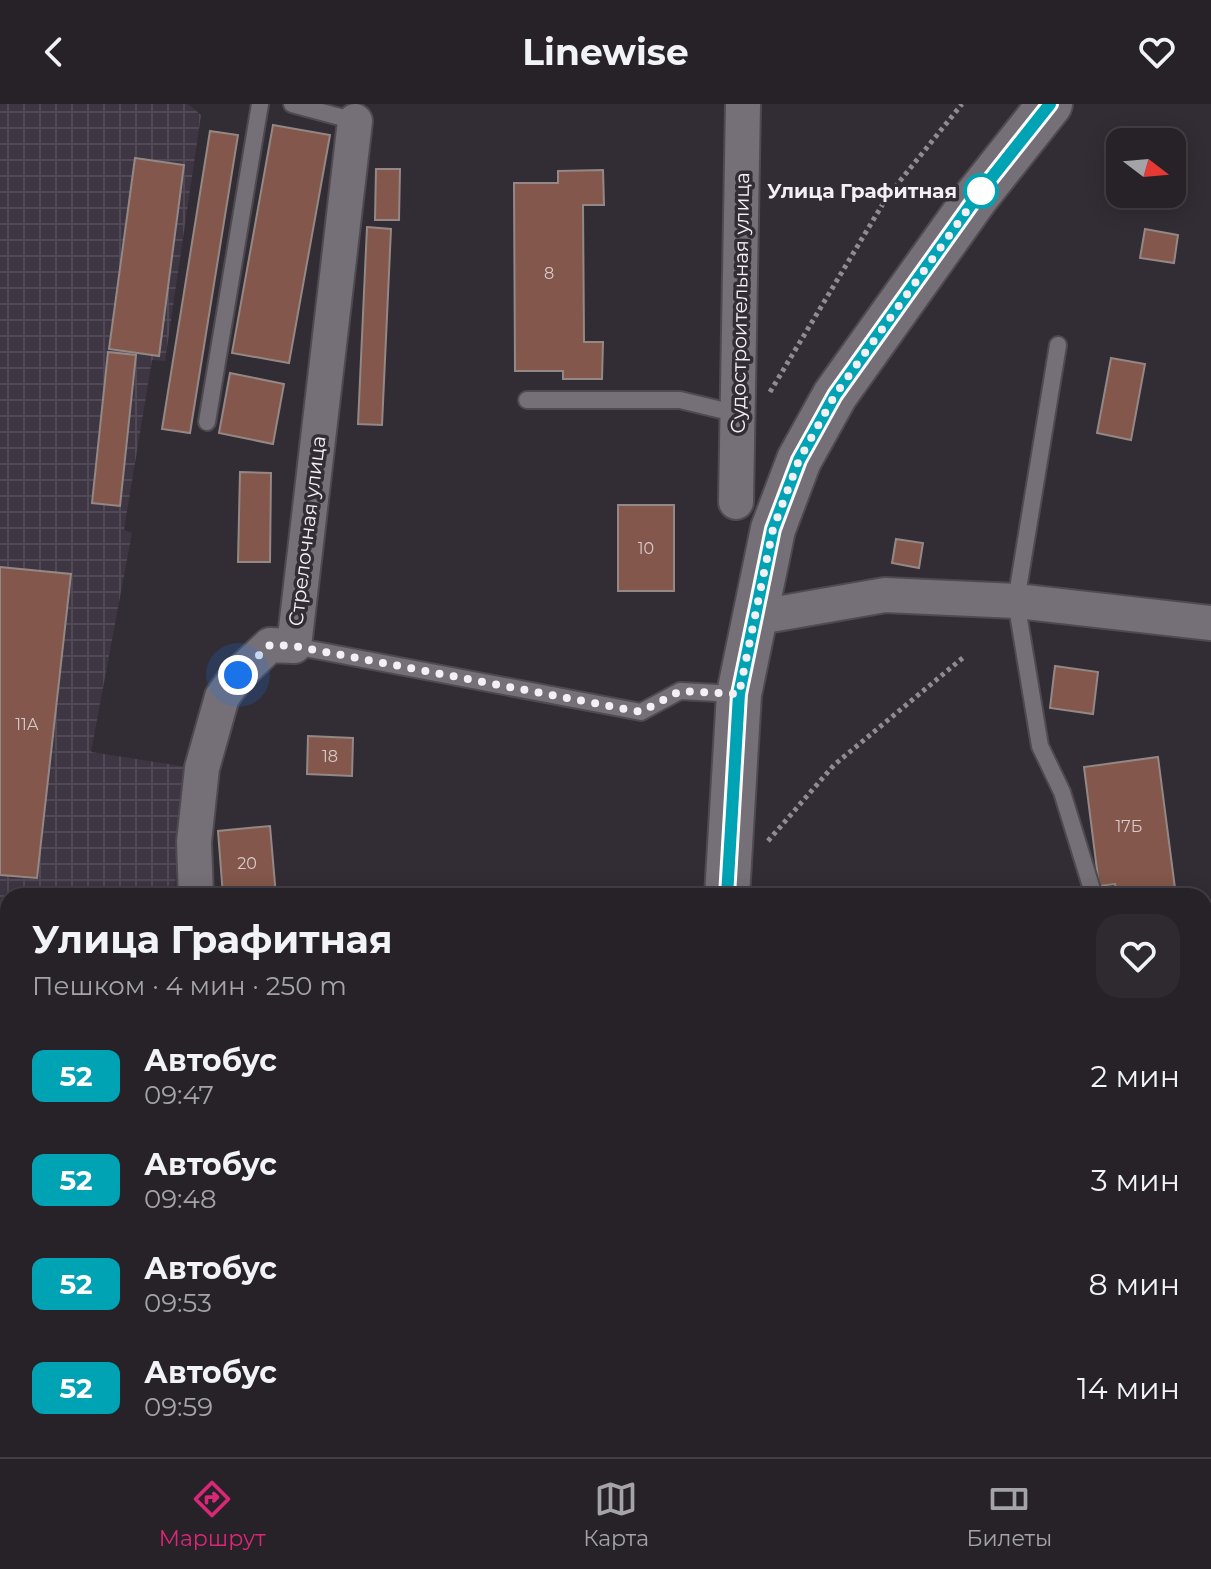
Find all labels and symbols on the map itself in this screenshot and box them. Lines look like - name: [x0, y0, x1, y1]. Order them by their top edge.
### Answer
- north arrow: [1106, 128, 1186, 208]
- street label: Судостроительная улица: [726, 172, 754, 434]
- marker: Улица Графитная: [964, 174, 998, 208]
- place label: Улица Графитная: [767, 179, 957, 203]
- house number: 8: [544, 264, 554, 283]
- street label: Стрелочная улица: [283, 434, 331, 628]
- house number: 10: [638, 539, 654, 558]
- your location: [218, 655, 258, 695]
- house number: 11А: [15, 715, 39, 734]
- house number: 18: [322, 747, 338, 766]
- house number: 17Б: [1116, 817, 1142, 836]
- house number: 20: [237, 854, 257, 873]

